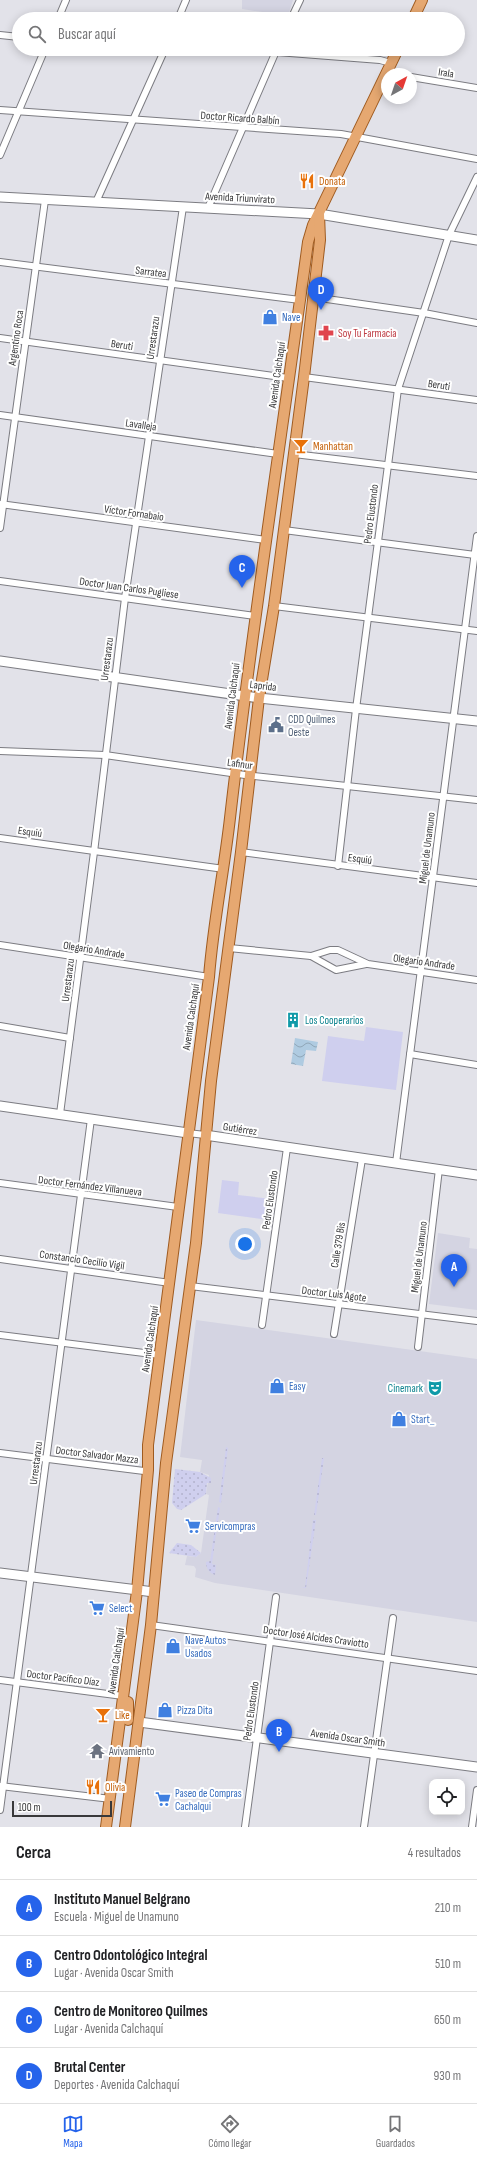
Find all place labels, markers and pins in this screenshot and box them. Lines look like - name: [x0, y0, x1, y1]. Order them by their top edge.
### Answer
- restaurant icon: Donata: [298, 172, 316, 190]
- place label: Donata: [319, 175, 345, 188]
- pin: D: [308, 277, 334, 310]
- shop icon: Nave: [261, 308, 279, 326]
- place label: Nave: [282, 311, 300, 324]
- pharmacy icon: Soy Tu Farmacia: [317, 324, 335, 342]
- place label: Soy Tu Farmacia: [338, 327, 397, 340]
- bar icon: Manhattan: [292, 437, 310, 455]
- place label: Manhattan: [313, 440, 353, 453]
- pin: C: [229, 555, 255, 588]
- place label: CDD Quilmes Oeste: [288, 713, 336, 739]
- public building icon: CDD Quilmes Oeste: [267, 716, 285, 734]
- building icon: Los Cooperarios: [284, 1011, 302, 1029]
- place label: Los Cooperarios: [305, 1014, 364, 1027]
- pin: A: [441, 1254, 467, 1287]
- shop icon: Easy: [268, 1377, 286, 1395]
- theatre icon: Cinemark: [426, 1379, 444, 1397]
- place label: Easy: [289, 1380, 307, 1393]
- place label: Cinemark: [388, 1382, 424, 1395]
- shop icon: Start_: [390, 1410, 408, 1428]
- place label: Start_: [411, 1413, 435, 1426]
- supermarket icon: Servicompras: [184, 1517, 202, 1535]
- place label: Servicompras: [205, 1520, 255, 1533]
- supermarket icon: Select: [88, 1599, 106, 1617]
- place label: Select: [109, 1602, 133, 1615]
- place label: Nave Autos Usados: [185, 1634, 226, 1660]
- shop icon: Nave Autos Usados: [164, 1637, 182, 1655]
- shop icon: Pizza Dita: [156, 1701, 174, 1719]
- place label: Pizza Dita: [177, 1704, 213, 1717]
- bar icon: Like: [94, 1706, 112, 1724]
- place label: Like: [115, 1709, 130, 1722]
- pin: B: [266, 1719, 292, 1752]
- temple icon: Avivamiento: [88, 1742, 106, 1760]
- place label: Avivamiento: [108, 1745, 155, 1758]
- restaurant icon: Olivia: [84, 1778, 102, 1796]
- place label: Olivia: [105, 1781, 125, 1794]
- place label: Paseo de Compras Cachalqui: [175, 1787, 242, 1813]
- supermarket icon: Paseo de Compras Cachalqui: [154, 1790, 172, 1808]

